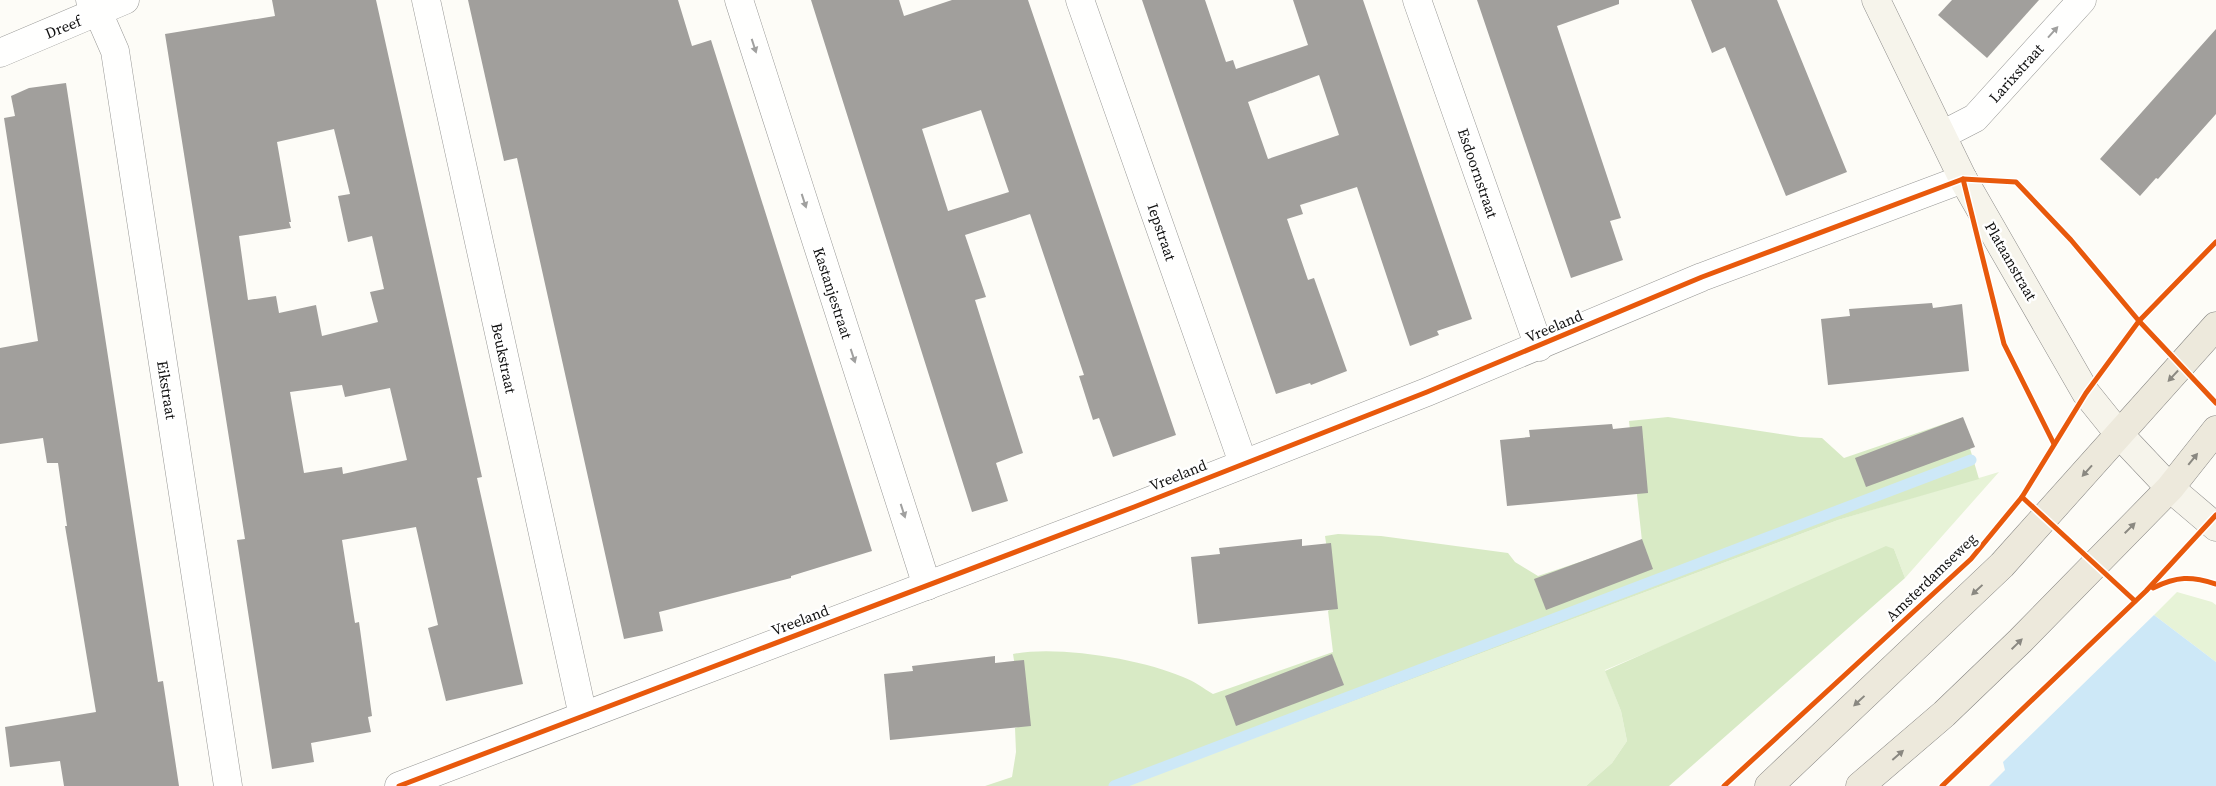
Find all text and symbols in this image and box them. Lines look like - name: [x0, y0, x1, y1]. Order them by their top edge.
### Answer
- street label: Dreef: [42, 10, 86, 44]
- one-way arrow: [2048, 25, 2059, 38]
- one-way arrow: [751, 39, 759, 54]
- street label: Larixstraat: [1984, 39, 2048, 107]
- street label: Esdoornstraat: [1453, 125, 1503, 221]
- one-way arrow: [800, 194, 808, 209]
- street label: Iepstraat: [1142, 201, 1182, 264]
- street label: Plataanstraat: [1980, 218, 2042, 304]
- street label: Kastanjestraat: [808, 245, 858, 342]
- street label: Vreeland: [1522, 304, 1586, 347]
- street label: Beukstraat: [486, 321, 522, 395]
- one-way arrow: [850, 349, 858, 364]
- street label: Eikstraat: [152, 359, 182, 421]
- one-way arrow: [2167, 370, 2178, 383]
- one-way arrow: [2187, 453, 2198, 466]
- street label: Vreeland: [1146, 454, 1210, 496]
- one-way arrow: [2081, 464, 2093, 476]
- one-way arrow: [899, 503, 907, 518]
- one-way arrow: [2124, 522, 2136, 534]
- street label: Amsterdamseweg: [1881, 528, 1981, 626]
- one-way arrow: [1971, 584, 1983, 596]
- street label: Vreeland: [768, 599, 832, 641]
- one-way arrow: [2010, 638, 2022, 650]
- one-way arrow: [1853, 695, 1865, 707]
- one-way arrow: [1891, 749, 1903, 761]

